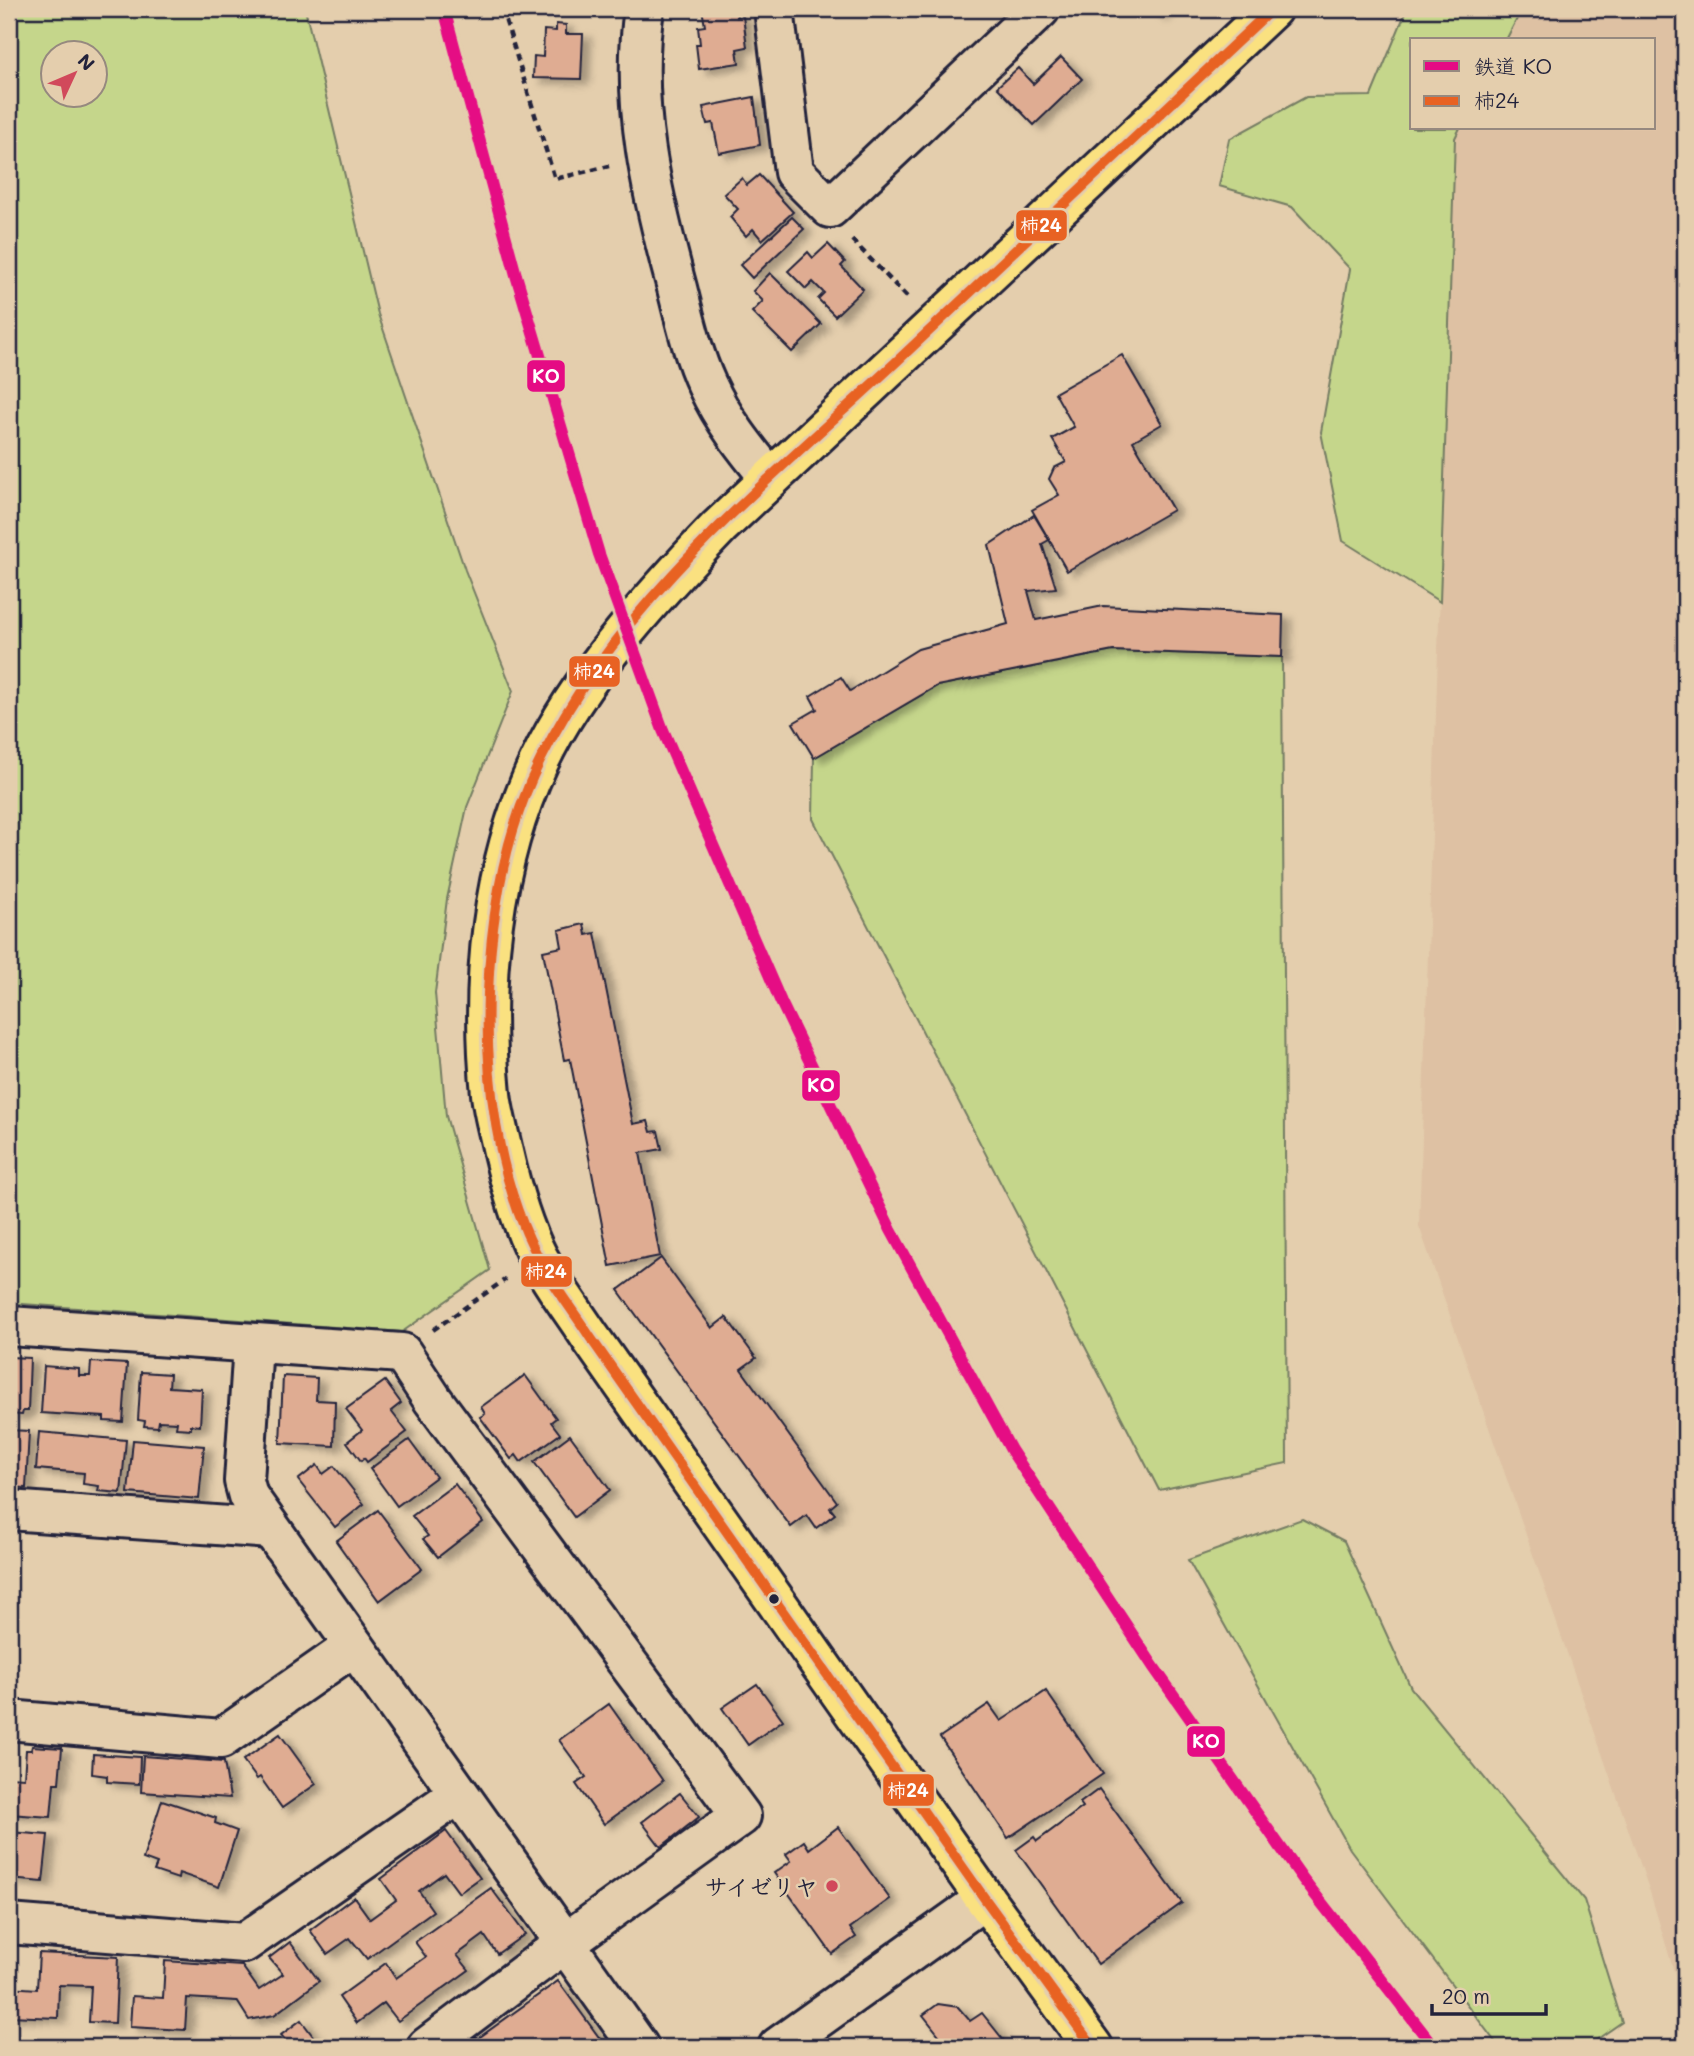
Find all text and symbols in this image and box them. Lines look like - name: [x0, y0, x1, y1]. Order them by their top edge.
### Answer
- north arrow: [38, 38, 108, 108]
- legend: [1410, 38, 1656, 130]
- text: N: [73, 48, 101, 76]
- text: 鉄道 KO: [1474, 52, 1552, 79]
- text: 柿24: [1474, 86, 1520, 113]
- line badge: 柿24: [1015, 209, 1068, 242]
- text: 柿24: [1020, 212, 1062, 237]
- line badge: KO: [526, 359, 566, 393]
- text: KO: [532, 363, 560, 388]
- line badge: 柿24: [568, 655, 621, 688]
- text: 柿24: [573, 658, 615, 683]
- line badge: KO: [801, 1069, 841, 1102]
- text: KO: [807, 1072, 835, 1097]
- line badge: 柿24: [520, 1255, 573, 1288]
- text: 柿24: [525, 1258, 567, 1283]
- unlabelled marker: [767, 1592, 781, 1606]
- line badge: KO: [1186, 1725, 1226, 1758]
- text: KO: [1192, 1728, 1220, 1753]
- line badge: 柿24: [882, 1773, 935, 1807]
- text: 柿24: [887, 1777, 929, 1802]
- place label: サイゼリヤ: [704, 1871, 818, 1901]
- marker: サイゼリヤ: [824, 1878, 840, 1894]
- scale bar: [1432, 1972, 1545, 2016]
- text: 20 m: [1442, 1982, 1490, 2009]

